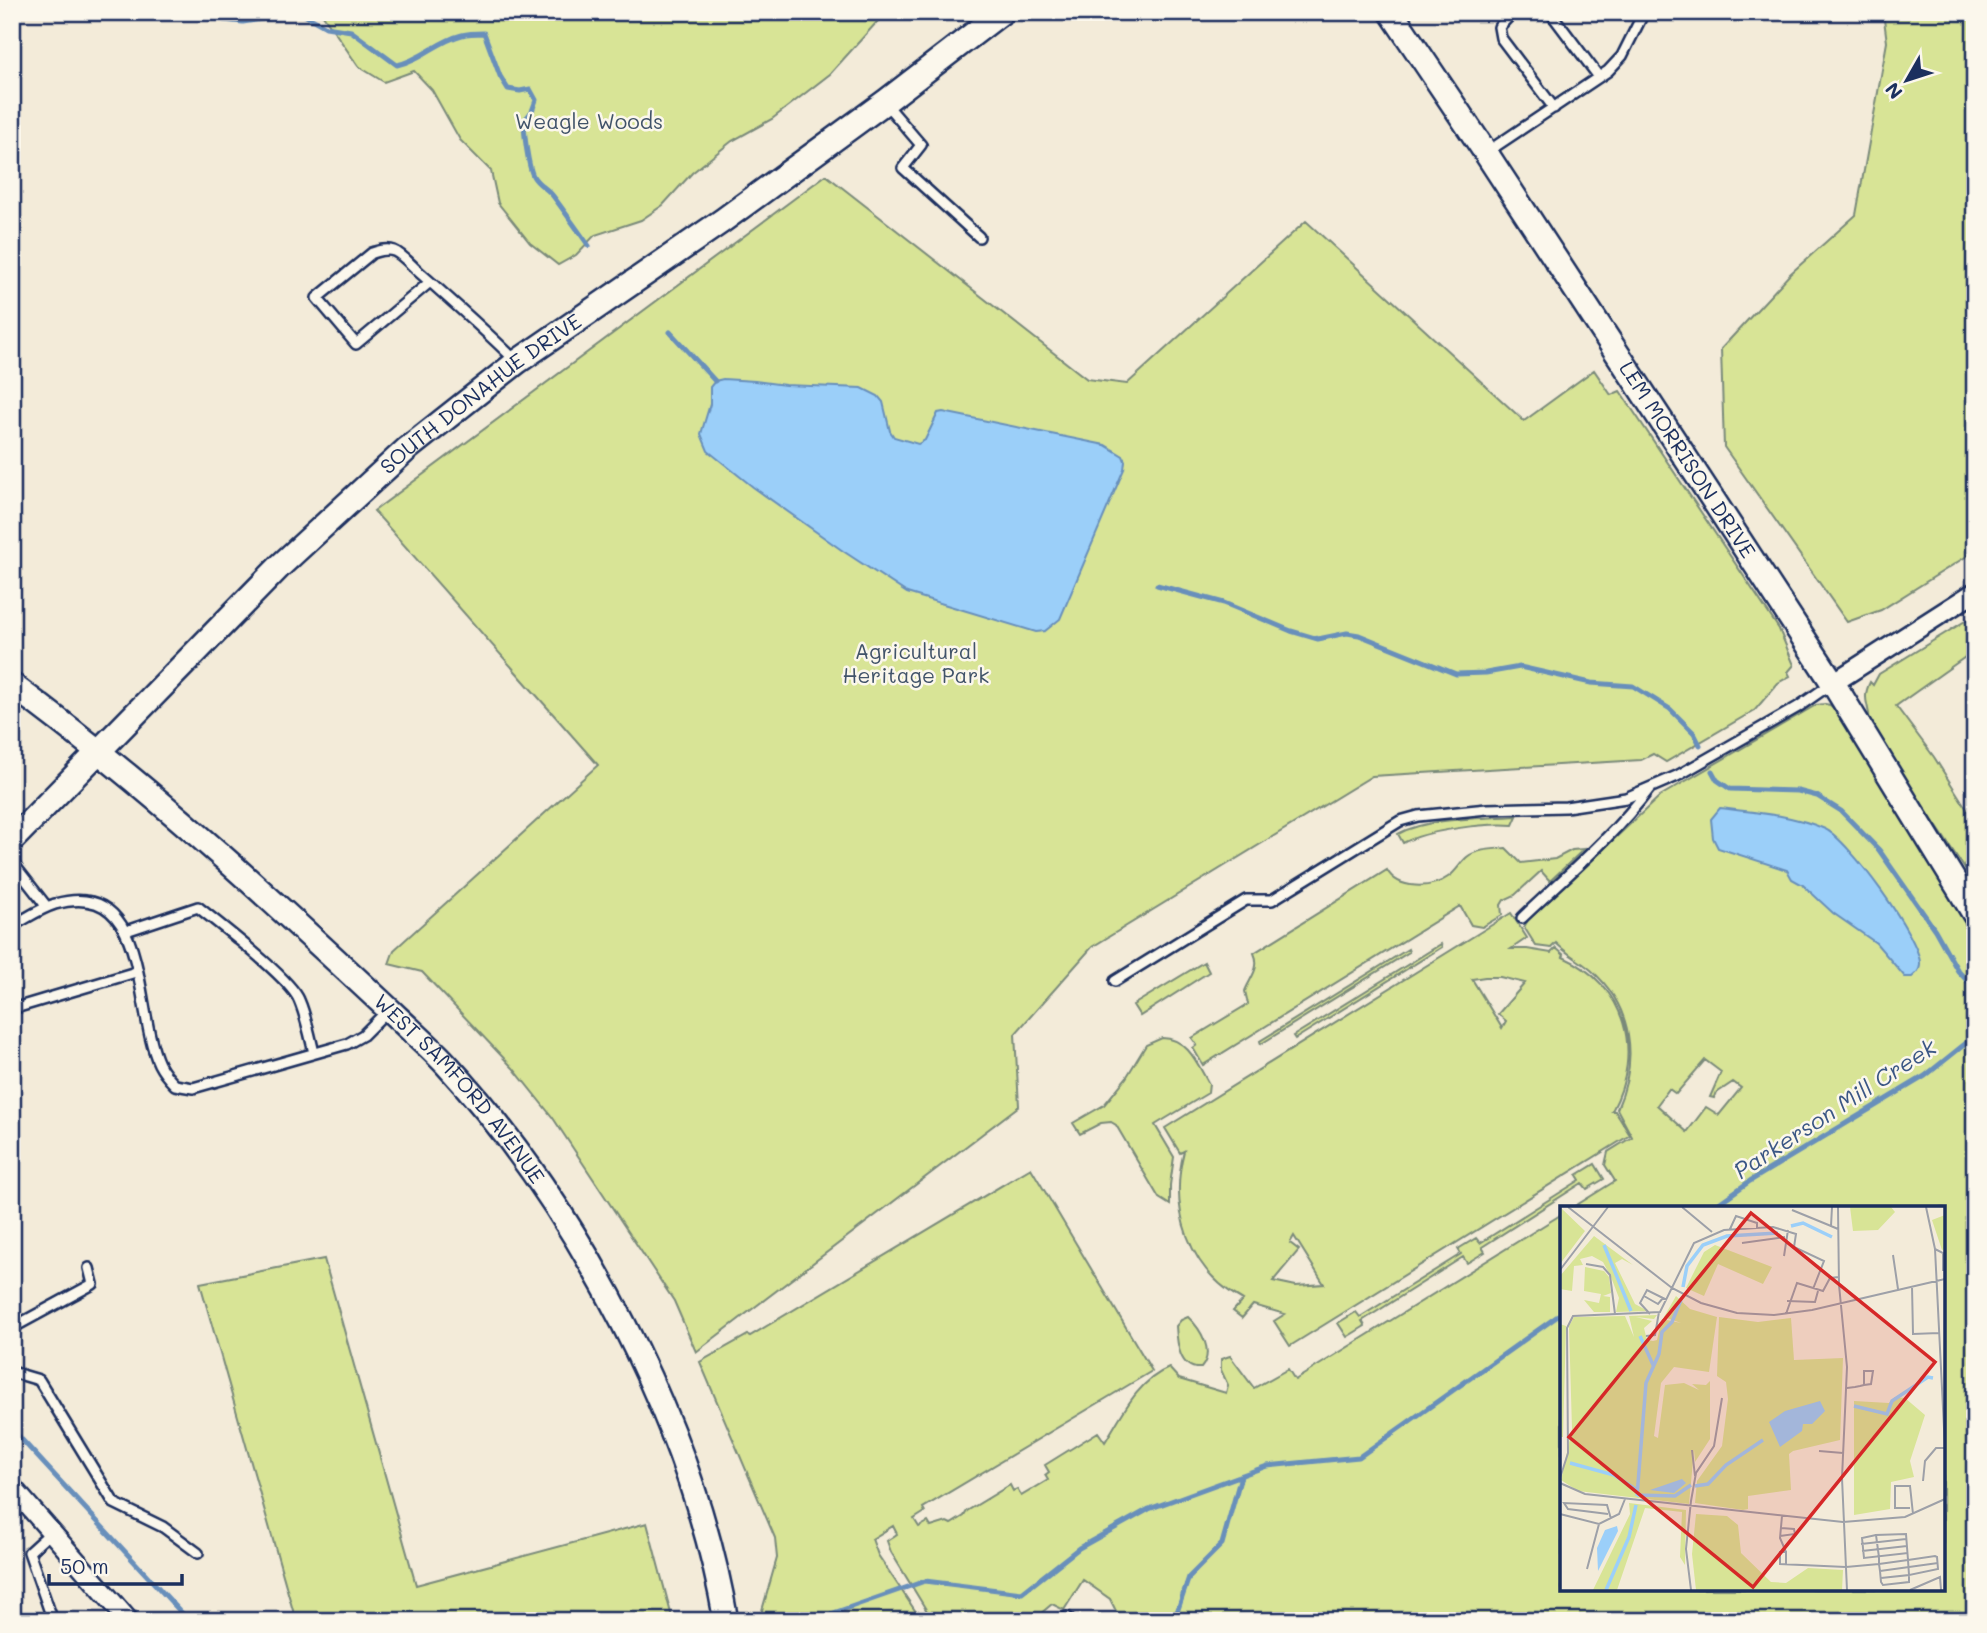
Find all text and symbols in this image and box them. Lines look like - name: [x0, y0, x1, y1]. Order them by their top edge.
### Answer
- north arrow: [1871, 46, 1941, 116]
- text: N: [1879, 78, 1908, 104]
- park label: Weagle Woods: [515, 107, 663, 134]
- street label: SOUTH DONAHUE DRIVE: [374, 307, 586, 479]
- street label: LEM MORRISON DRIVE: [1614, 356, 1762, 563]
- park label: Agricultural Heritage Park: [843, 637, 989, 688]
- street label: WEST SAMFORD AVENUE: [369, 987, 551, 1188]
- water label: Parkerson Mill Creek: [1727, 1031, 1942, 1185]
- inset map: [1560, 1206, 1945, 1591]
- scale bar: [49, 1542, 182, 1586]
- text: 50 m: [60, 1552, 109, 1579]

